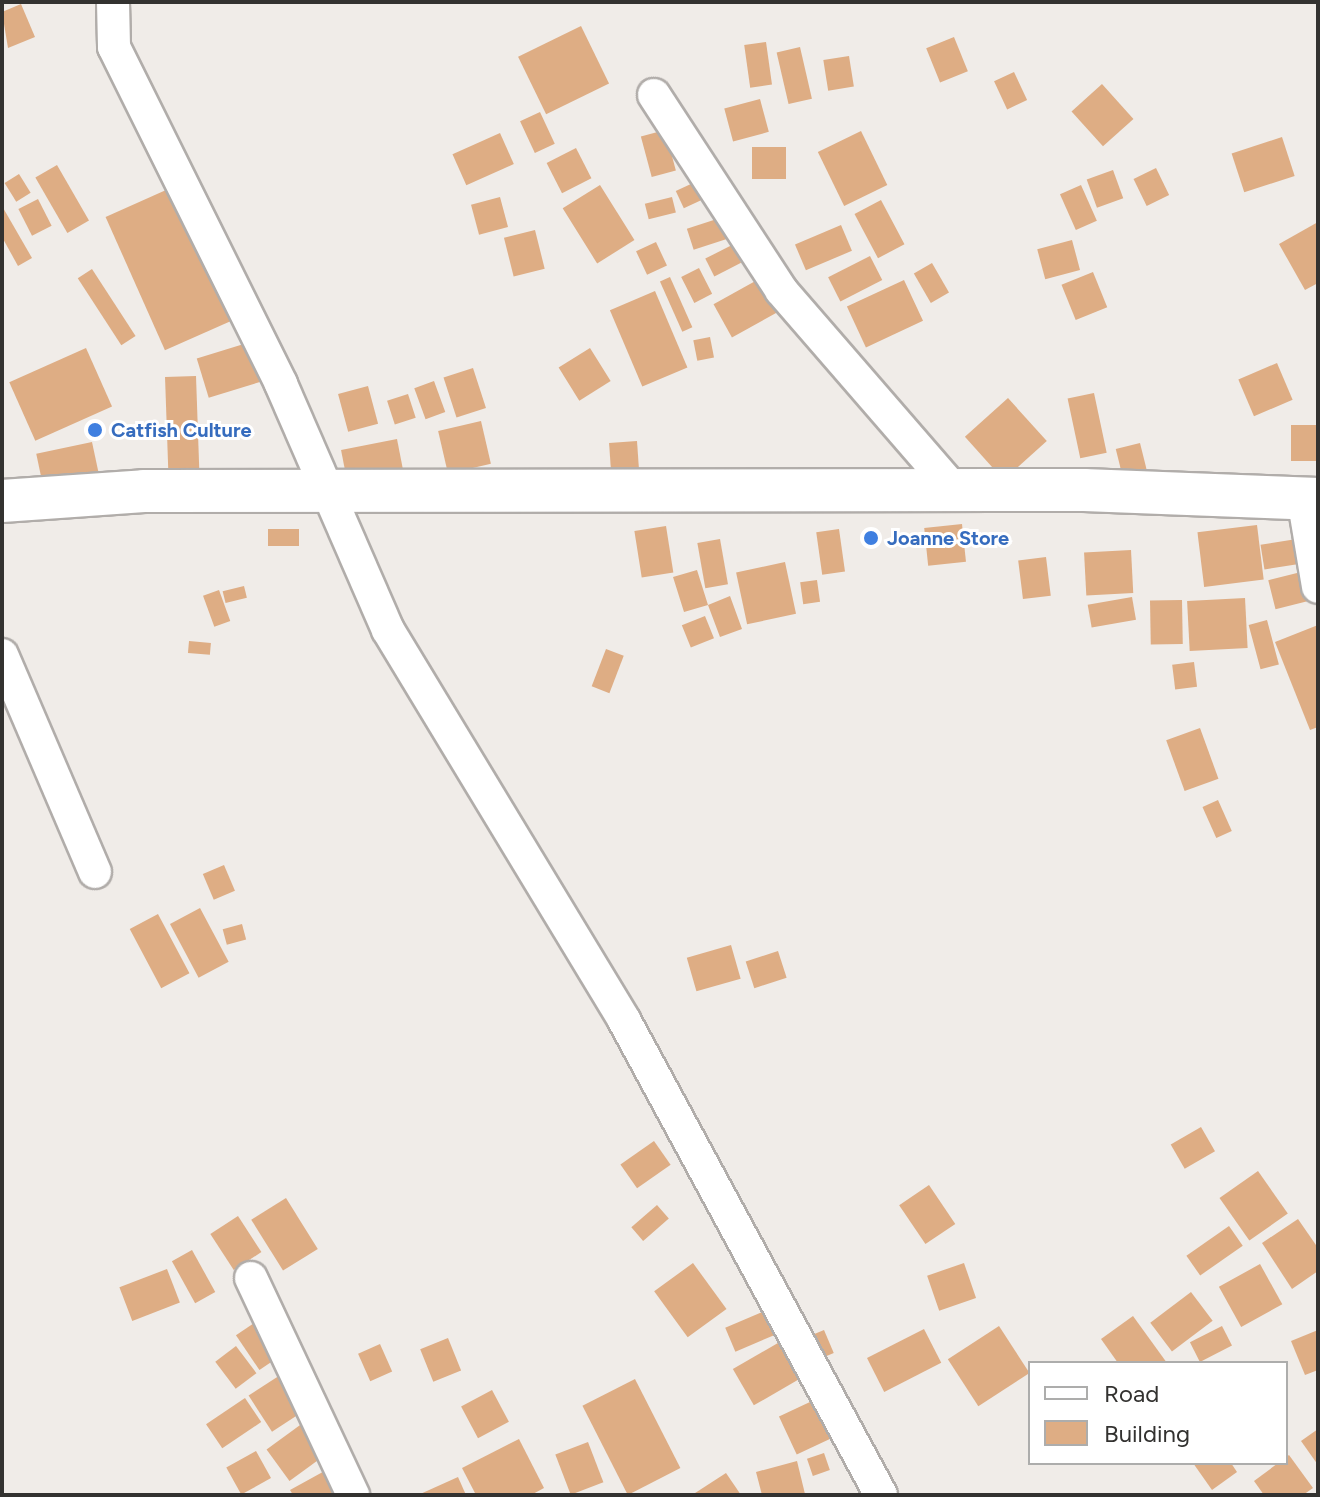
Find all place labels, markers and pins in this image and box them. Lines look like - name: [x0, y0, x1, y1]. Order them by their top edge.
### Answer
- place label: Catfish Culture: [111, 418, 252, 442]
- marker: Catfish Culture: [86, 421, 104, 439]
- place label: Joanne Store: [887, 526, 1009, 550]
- marker: Joanne Store: [862, 529, 880, 547]

